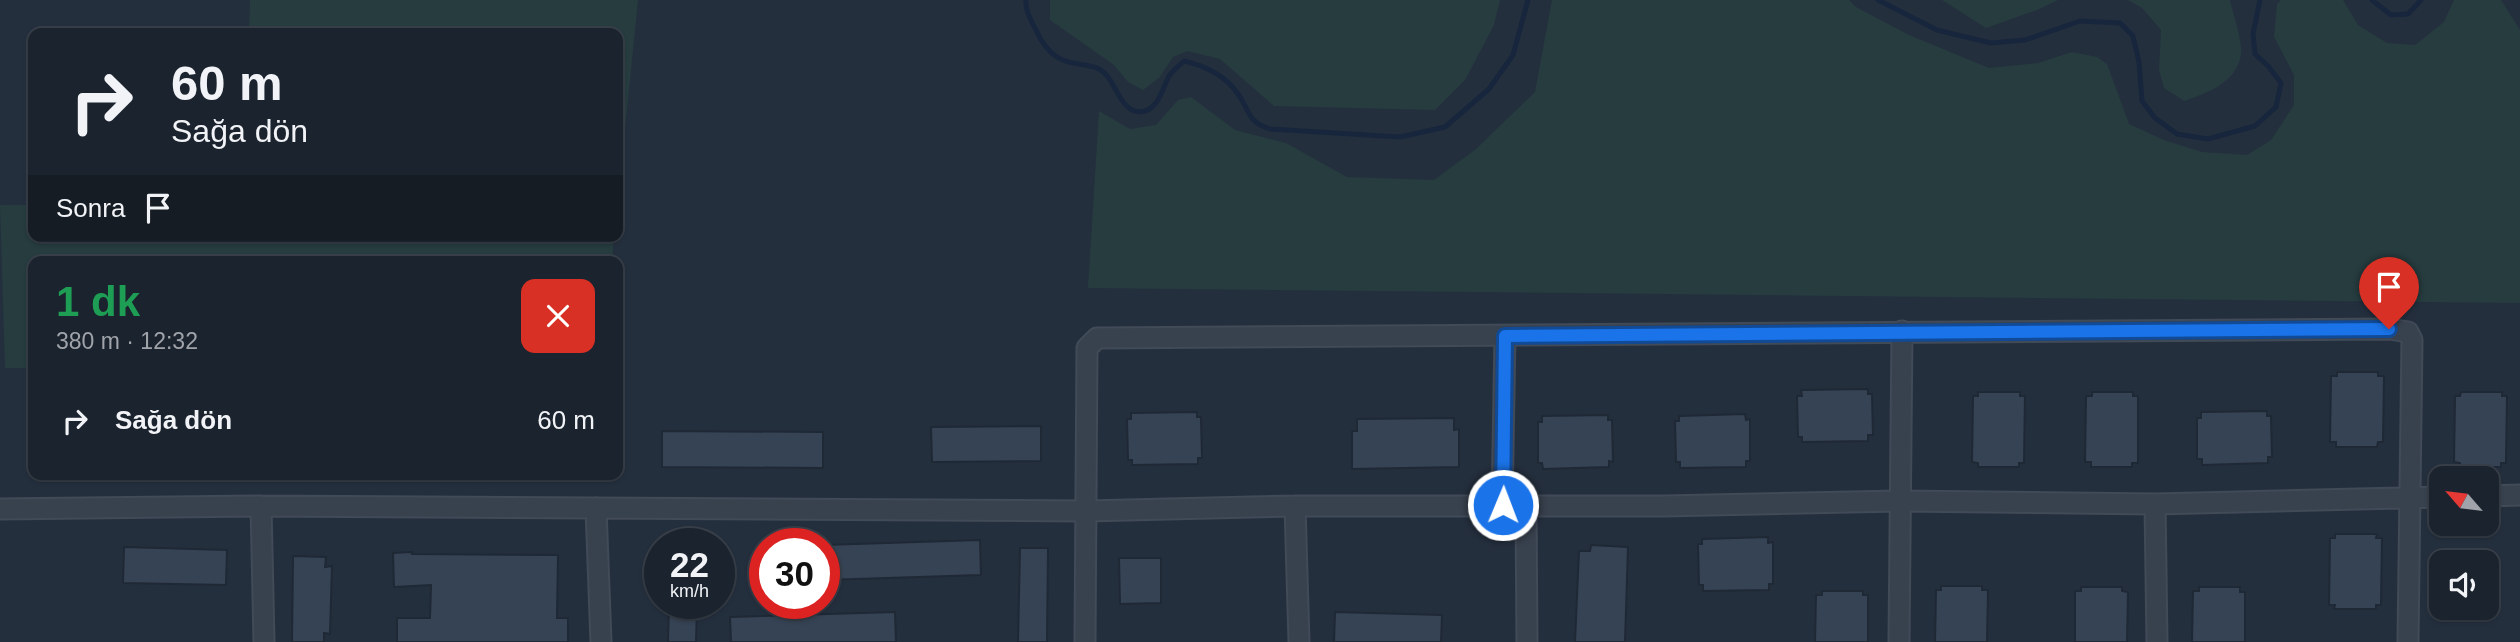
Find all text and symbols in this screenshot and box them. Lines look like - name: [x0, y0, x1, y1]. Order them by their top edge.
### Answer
- icon: right: [56, 56, 147, 147]
- text: 60 m: [171, 56, 283, 110]
- text: Sağa dön: [171, 113, 308, 149]
- icon: arrive: [139, 189, 177, 227]
- text: Sonra: [56, 193, 125, 223]
- pin: [2359, 257, 2419, 329]
- icon: arrive: [2370, 268, 2408, 306]
- text: 1 dk: [56, 278, 140, 325]
- button: close: [521, 279, 595, 353]
- text: 380 m · 12:32: [56, 328, 198, 354]
- icon: right: [56, 402, 94, 440]
- text: Sağa dön: [115, 405, 232, 435]
- text: 60 m: [537, 405, 595, 435]
- north arrow: [2429, 466, 2499, 536]
- map controls: [2429, 466, 2499, 620]
- position arrow: [1466, 468, 1540, 542]
- speed limit sign: 30: [749, 528, 840, 619]
- text: 22: [670, 545, 709, 584]
- button: sound: [2429, 550, 2499, 620]
- text: km/h: [670, 581, 709, 601]

